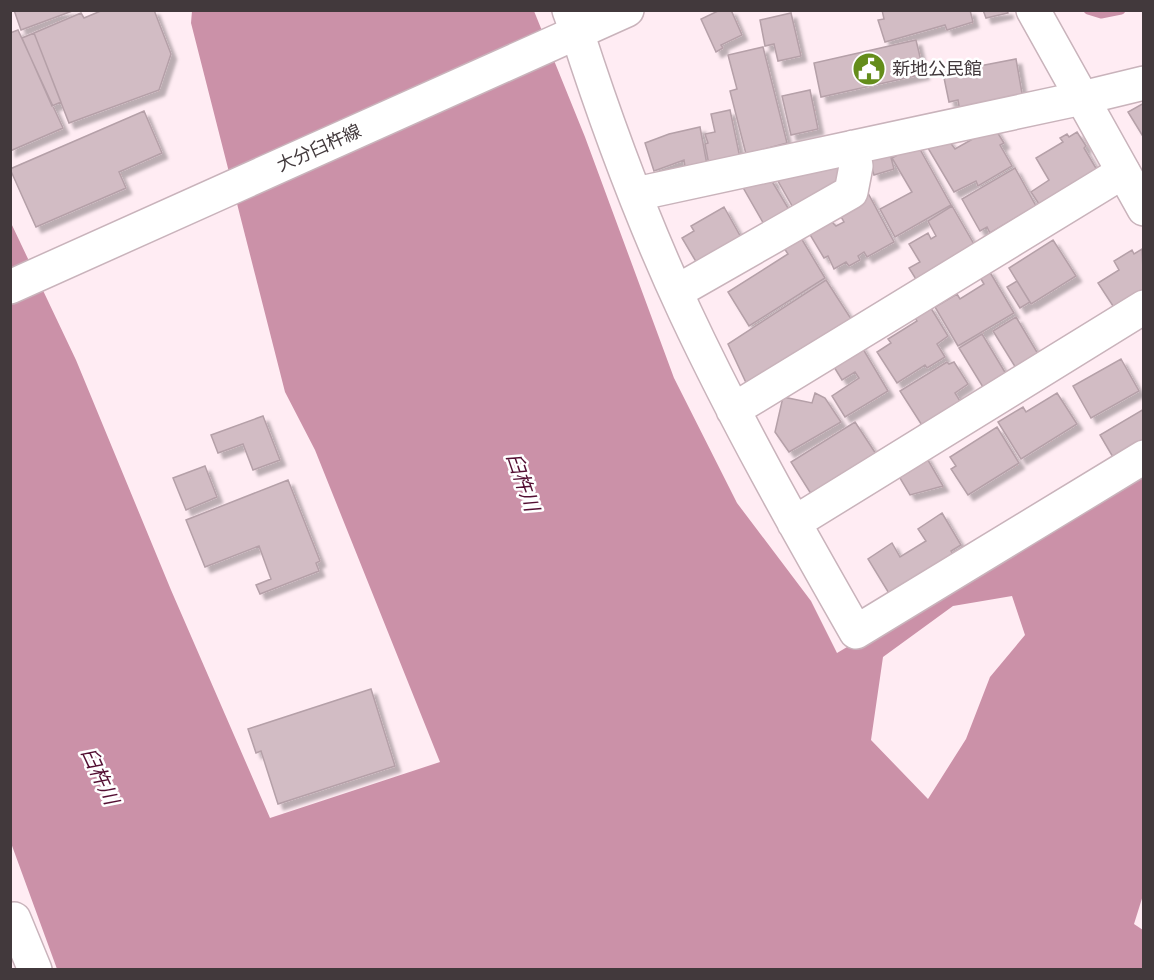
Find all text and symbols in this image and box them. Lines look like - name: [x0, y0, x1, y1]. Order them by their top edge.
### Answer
- public building icon: 新地公民館: [851, 51, 887, 87]
- place label: 新地公民館: [892, 57, 982, 81]
- street label: 大分臼杵線: [273, 119, 365, 177]
- water label: 臼杵川: [501, 449, 546, 516]
- water label: 臼杵川: [76, 743, 125, 810]

